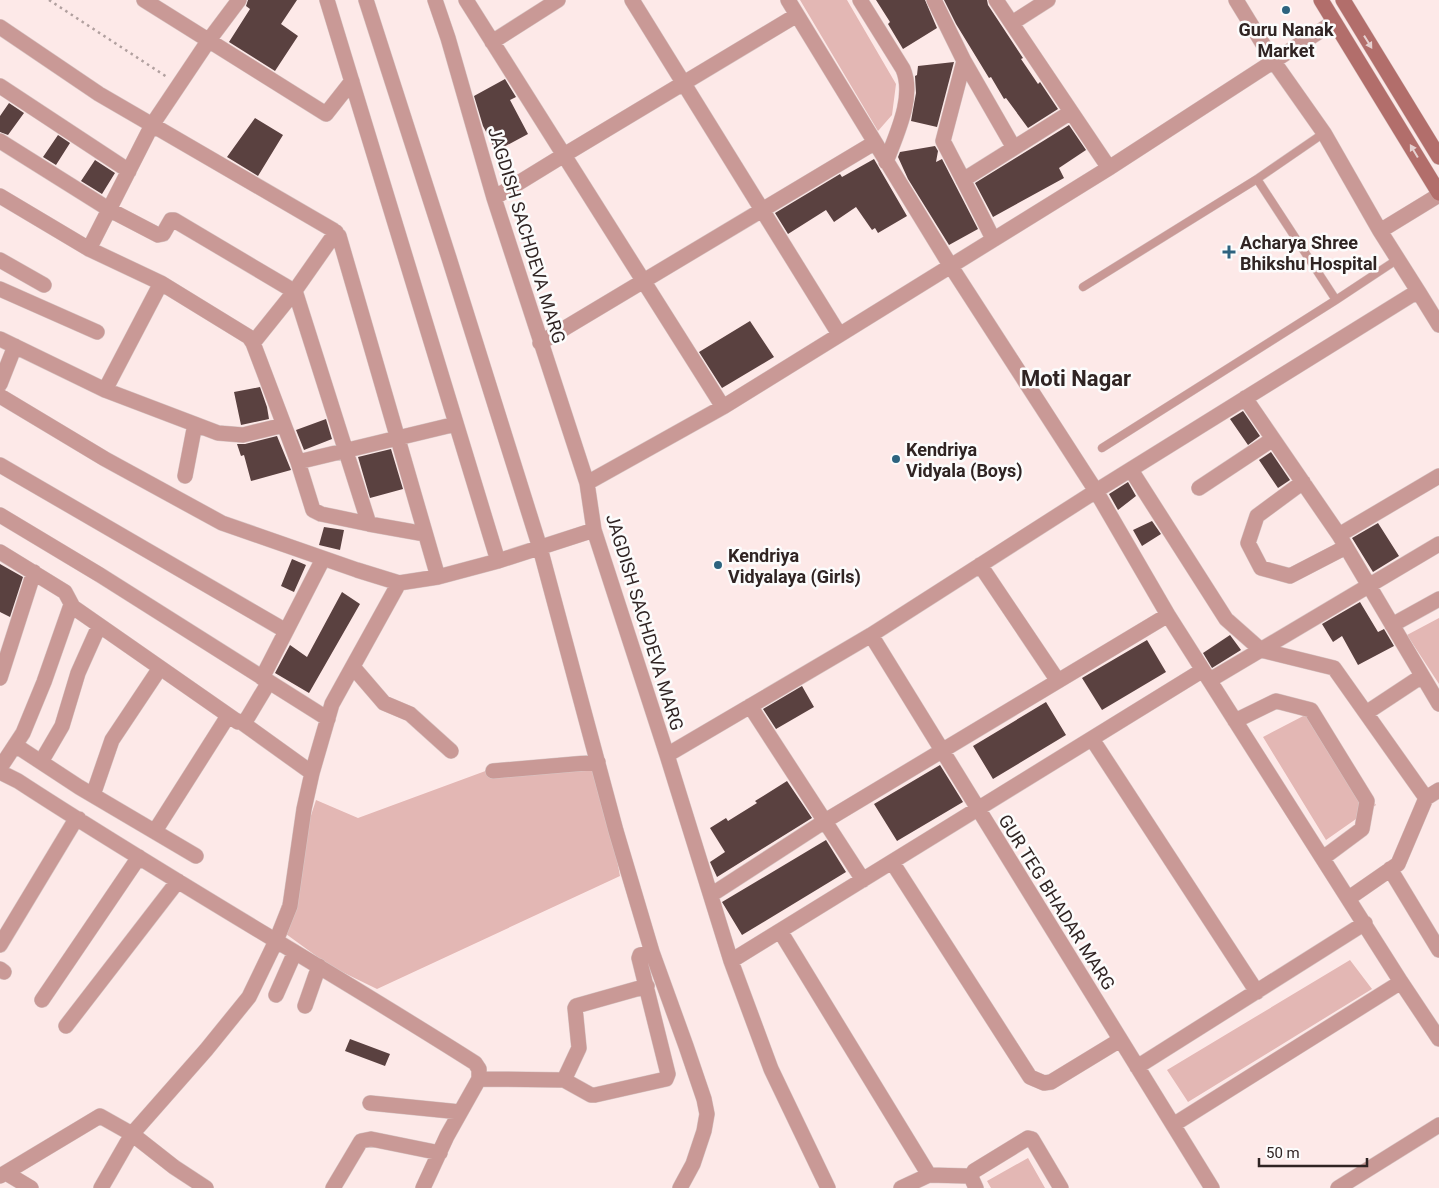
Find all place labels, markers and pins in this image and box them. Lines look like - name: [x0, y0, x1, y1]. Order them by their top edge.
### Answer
- marker: Guru Nanak Market: [1280, 4, 1292, 16]
- place label: Guru Nanak Market: [1238, 19, 1334, 61]
- place label: Acharya Shree Bhikshu Hospital: [1240, 232, 1377, 274]
- marker: Acharya Shree Bhikshu Hospital: [1222, 245, 1236, 259]
- place label: Kendriya Vidyala (Boys): [906, 439, 1023, 482]
- marker: Kendriya Vidyala (Boys): [890, 453, 902, 465]
- place label: Kendriya Vidyalaya (Girls): [728, 545, 861, 588]
- marker: Kendriya Vidyalaya (Girls): [712, 559, 724, 571]

